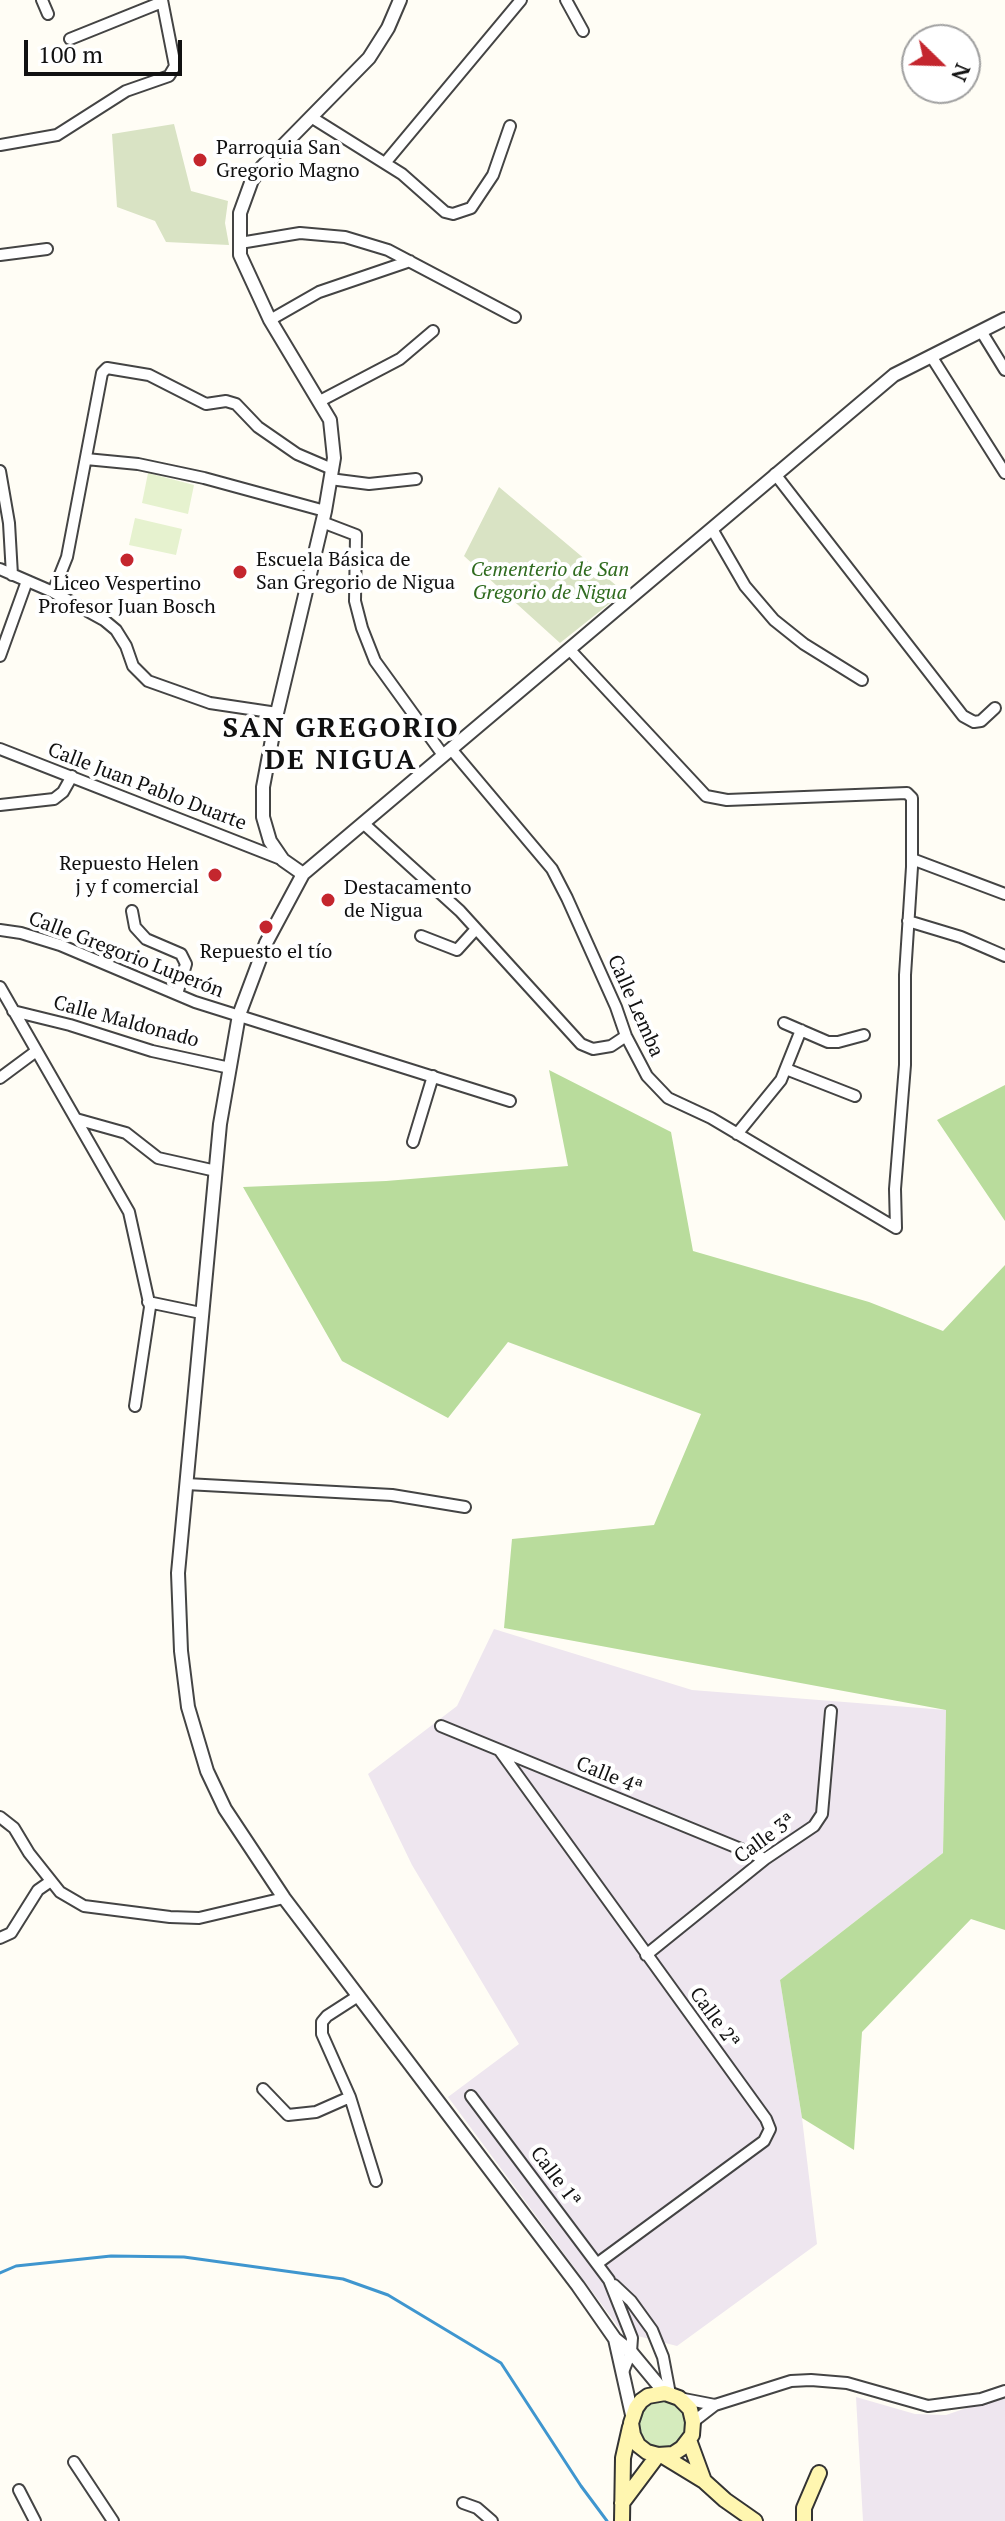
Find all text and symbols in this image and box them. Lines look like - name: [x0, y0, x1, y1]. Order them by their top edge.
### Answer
- scale bar: [28, 24, 186, 74]
- north arrow: [901, 24, 981, 104]
- text: 100 m: [38, 38, 103, 70]
- text: N: [945, 59, 978, 86]
- place label: Parroquia San Gregorio Magno: [216, 136, 360, 183]
- marker: Parroquia San Gregorio Magno: [191, 151, 209, 169]
- place label: Escuela Básica de San Gregorio de Nigua: [256, 548, 455, 595]
- marker: Liceo Vespertino Profesor Juan Bosch: [118, 551, 136, 569]
- park label: Cementerio de San Gregorio de Nigua: [471, 558, 629, 605]
- marker: Escuela Básica de San Gregorio de Nigua: [231, 563, 249, 581]
- place label: Liceo Vespertino Profesor Juan Bosch: [38, 572, 216, 619]
- district label: SAN GREGORIO DE NIGUA: [222, 712, 460, 778]
- street label: Calle Juan Pablo Duarte: [44, 738, 250, 836]
- place label: Repuesto Helen j y f comercial: [59, 852, 199, 899]
- marker: Repuesto Helen j y f comercial: [206, 866, 224, 884]
- place label: Destacamento de Nigua: [344, 876, 471, 923]
- marker: Destacamento de Nigua: [319, 891, 337, 909]
- street label: Calle Gregorio Luperón: [25, 907, 227, 1003]
- marker: Repuesto el tío: [257, 918, 275, 936]
- place label: Repuesto el tío: [200, 940, 332, 964]
- street label: Calle Lemba: [602, 951, 668, 1061]
- street label: Calle Maldonado: [51, 991, 201, 1053]
- street label: Calle 4ª: [572, 1752, 646, 1800]
- street label: Calle 3ª: [730, 1809, 800, 1869]
- street label: Calle 2ª: [684, 1983, 744, 2053]
- street label: Calle 1ª: [525, 2142, 585, 2212]

